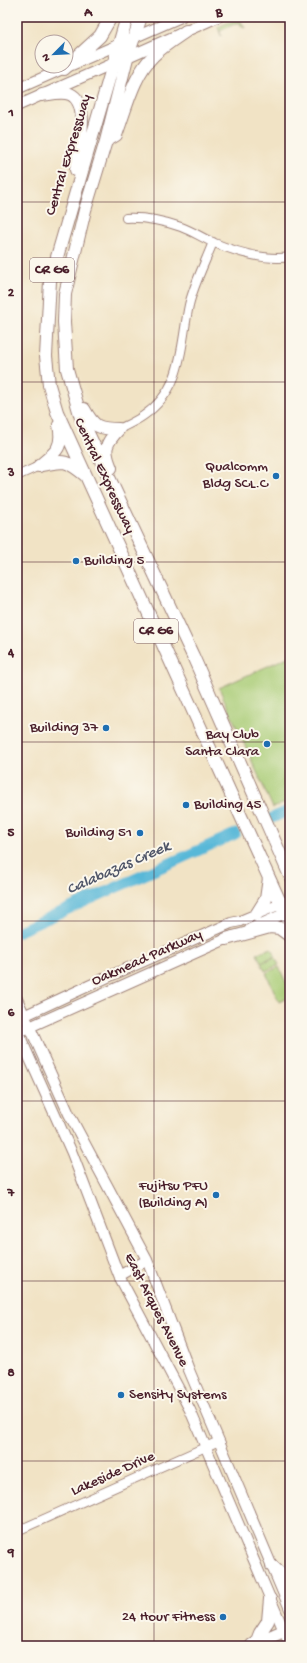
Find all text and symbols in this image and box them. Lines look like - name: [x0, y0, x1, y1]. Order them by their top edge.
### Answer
- text: A: [83, 6, 93, 21]
- text: B: [215, 6, 224, 21]
- north arrow: [34, 34, 74, 74]
- text: N: [40, 52, 54, 63]
- street label: Central Expressway: [42, 92, 96, 218]
- text: 1: [7, 106, 14, 121]
- road number: CR G6: [30, 258, 74, 282]
- text: 2: [8, 286, 15, 301]
- street label: Central Expressway: [69, 415, 139, 537]
- place label: Qualcomm Bldg SCL.C: [202, 458, 269, 493]
- text: 3: [7, 466, 15, 481]
- marker: Qualcomm Bldg SCL.C: [271, 471, 281, 481]
- place label: Building 5: [83, 552, 145, 570]
- marker: Building 5: [71, 556, 81, 566]
- road number: CR G6: [134, 619, 178, 643]
- text: 4: [7, 646, 15, 661]
- place label: Building 37: [29, 719, 99, 737]
- marker: Building 37: [101, 723, 111, 733]
- place label: Bay Club Santa Clara: [185, 726, 260, 761]
- marker: Bay Club Santa Clara: [262, 739, 272, 749]
- place label: Building 45: [193, 796, 262, 814]
- marker: Building 45: [181, 800, 191, 810]
- place label: Building 51: [65, 824, 132, 842]
- text: 5: [8, 826, 15, 841]
- marker: Building 51: [135, 828, 145, 838]
- water label: Calabazas Creek: [64, 837, 175, 900]
- street label: Oakmead Parkway: [89, 925, 206, 990]
- text: 6: [8, 1006, 15, 1021]
- place label: Fujitsu PFU (Building A): [138, 1177, 208, 1212]
- text: 7: [7, 1186, 16, 1201]
- marker: Fujitsu PFU (Building A): [211, 1190, 221, 1200]
- street label: East Arques Avenue: [120, 1250, 193, 1370]
- text: 8: [7, 1366, 15, 1381]
- place label: Sensity Systems: [129, 1386, 227, 1404]
- marker: Sensity Systems: [116, 1390, 126, 1400]
- street label: Lakeside Drive: [68, 1447, 158, 1500]
- text: 9: [7, 1546, 15, 1561]
- place label: 24 Hour Fitness: [122, 1608, 215, 1626]
- marker: 24 Hour Fitness: [218, 1612, 228, 1622]

